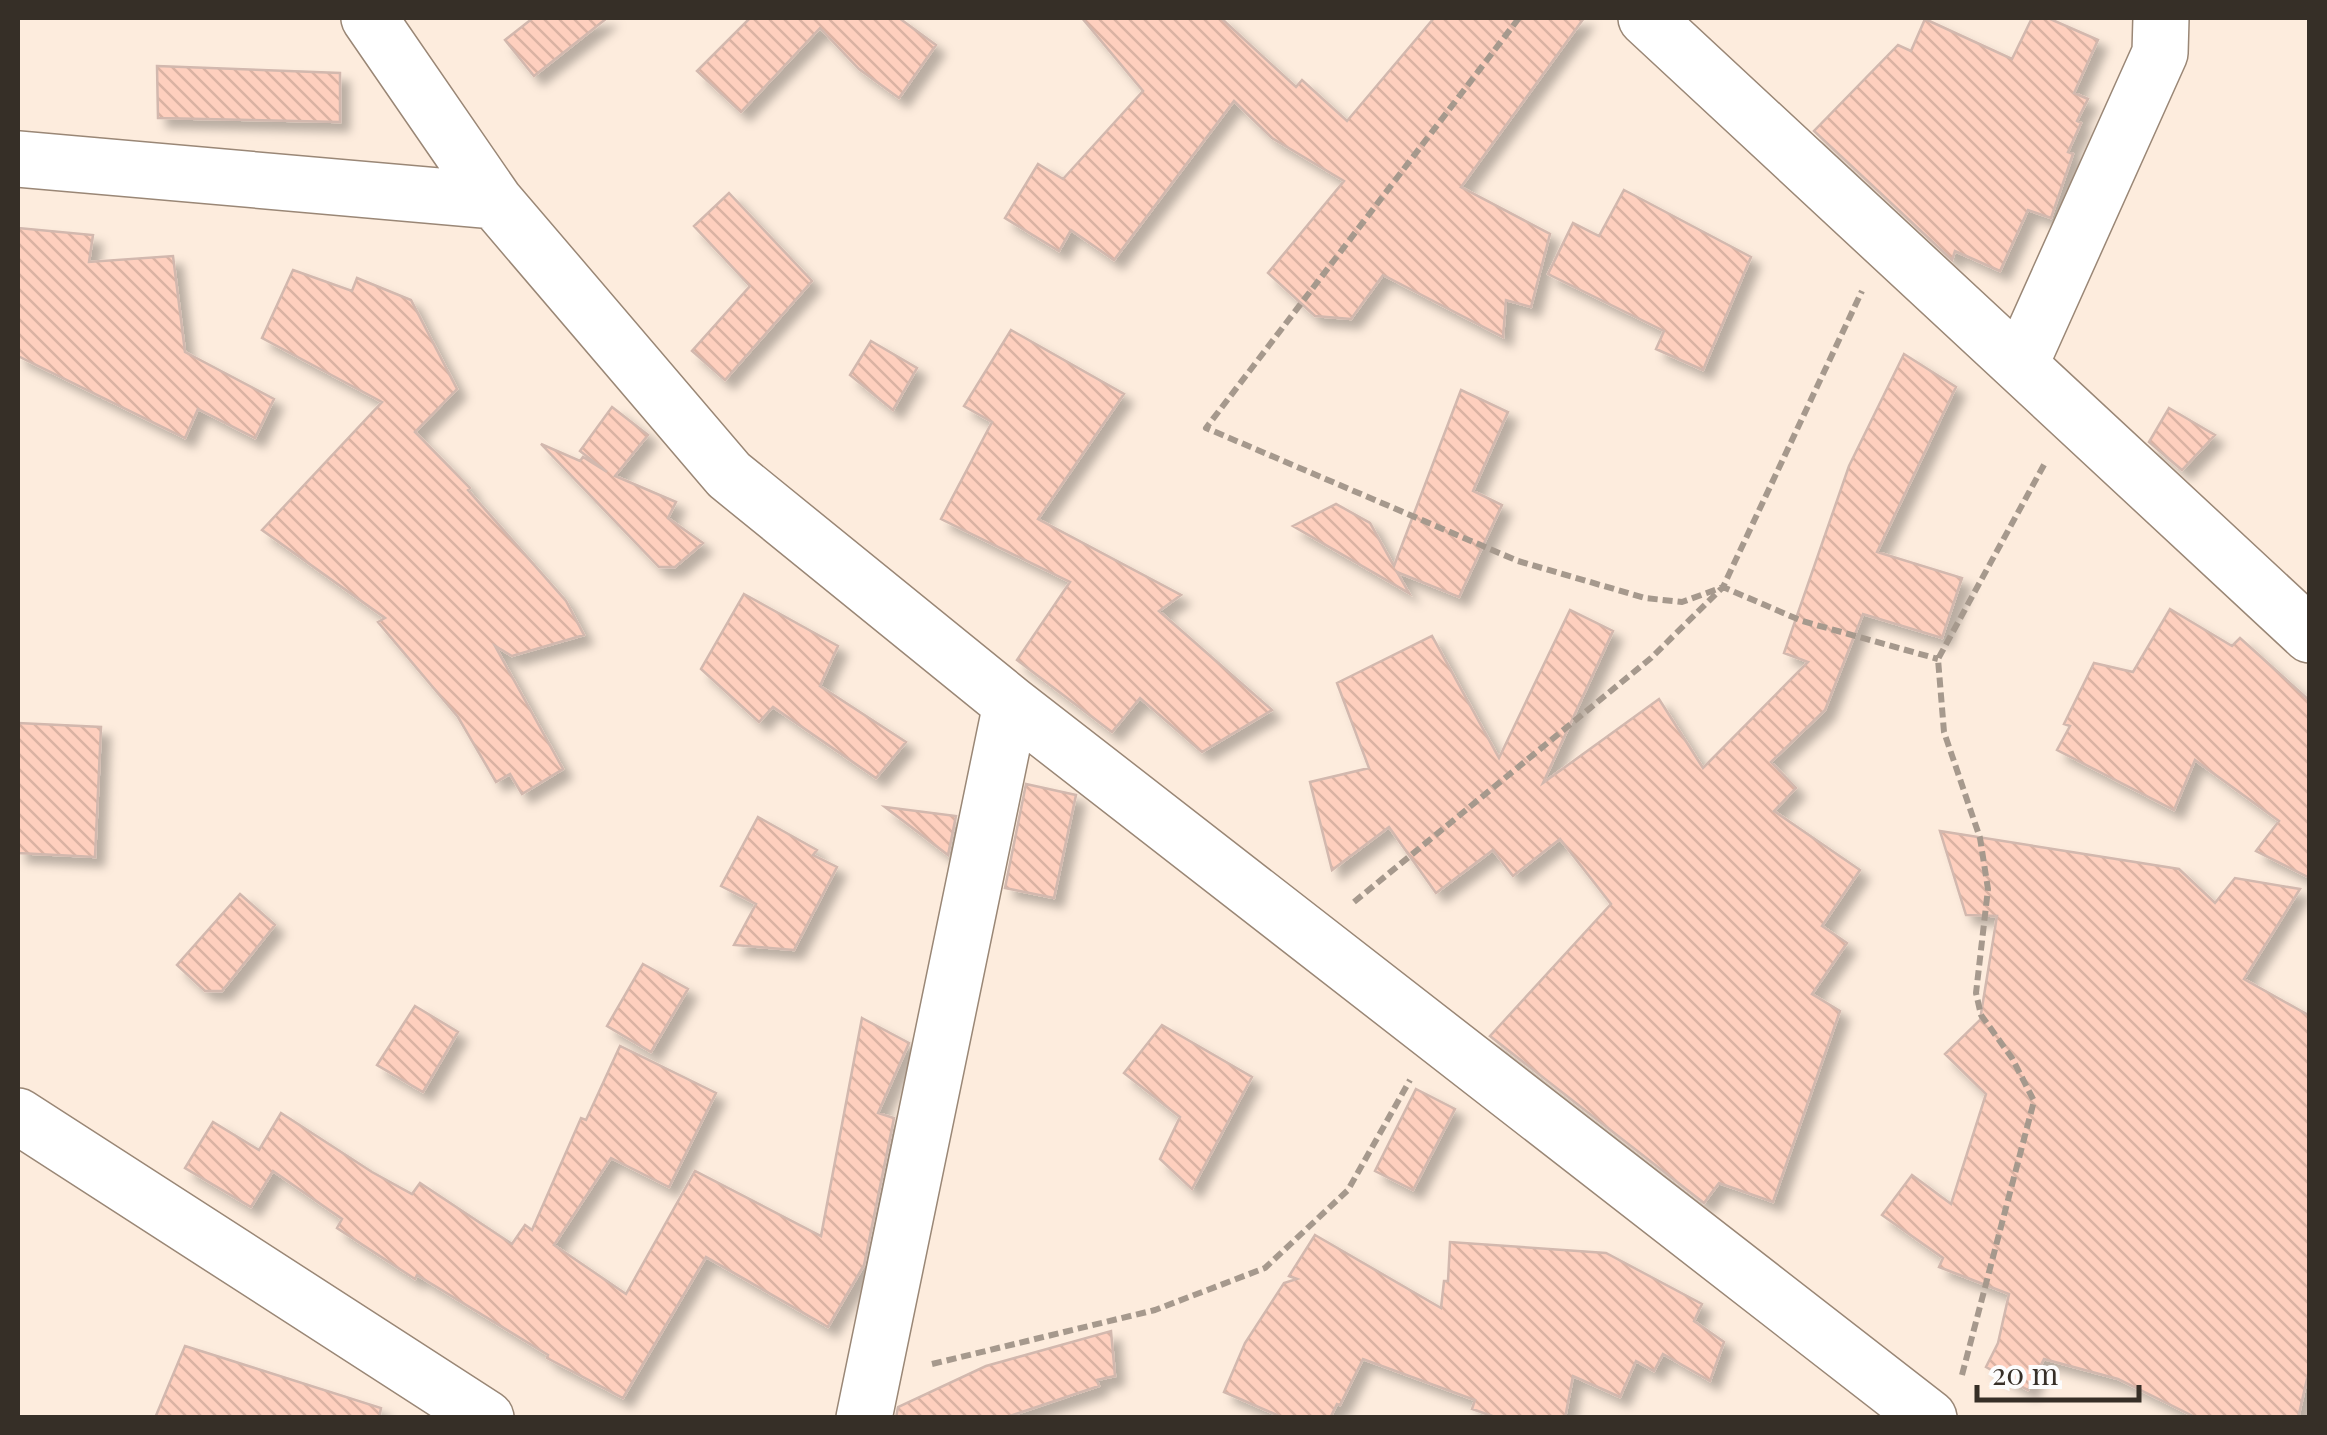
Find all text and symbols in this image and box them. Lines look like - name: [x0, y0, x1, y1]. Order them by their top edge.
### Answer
- scale bar: [1977, 1340, 2140, 1402]
- text: 20 m: [1992, 1353, 2059, 1393]

